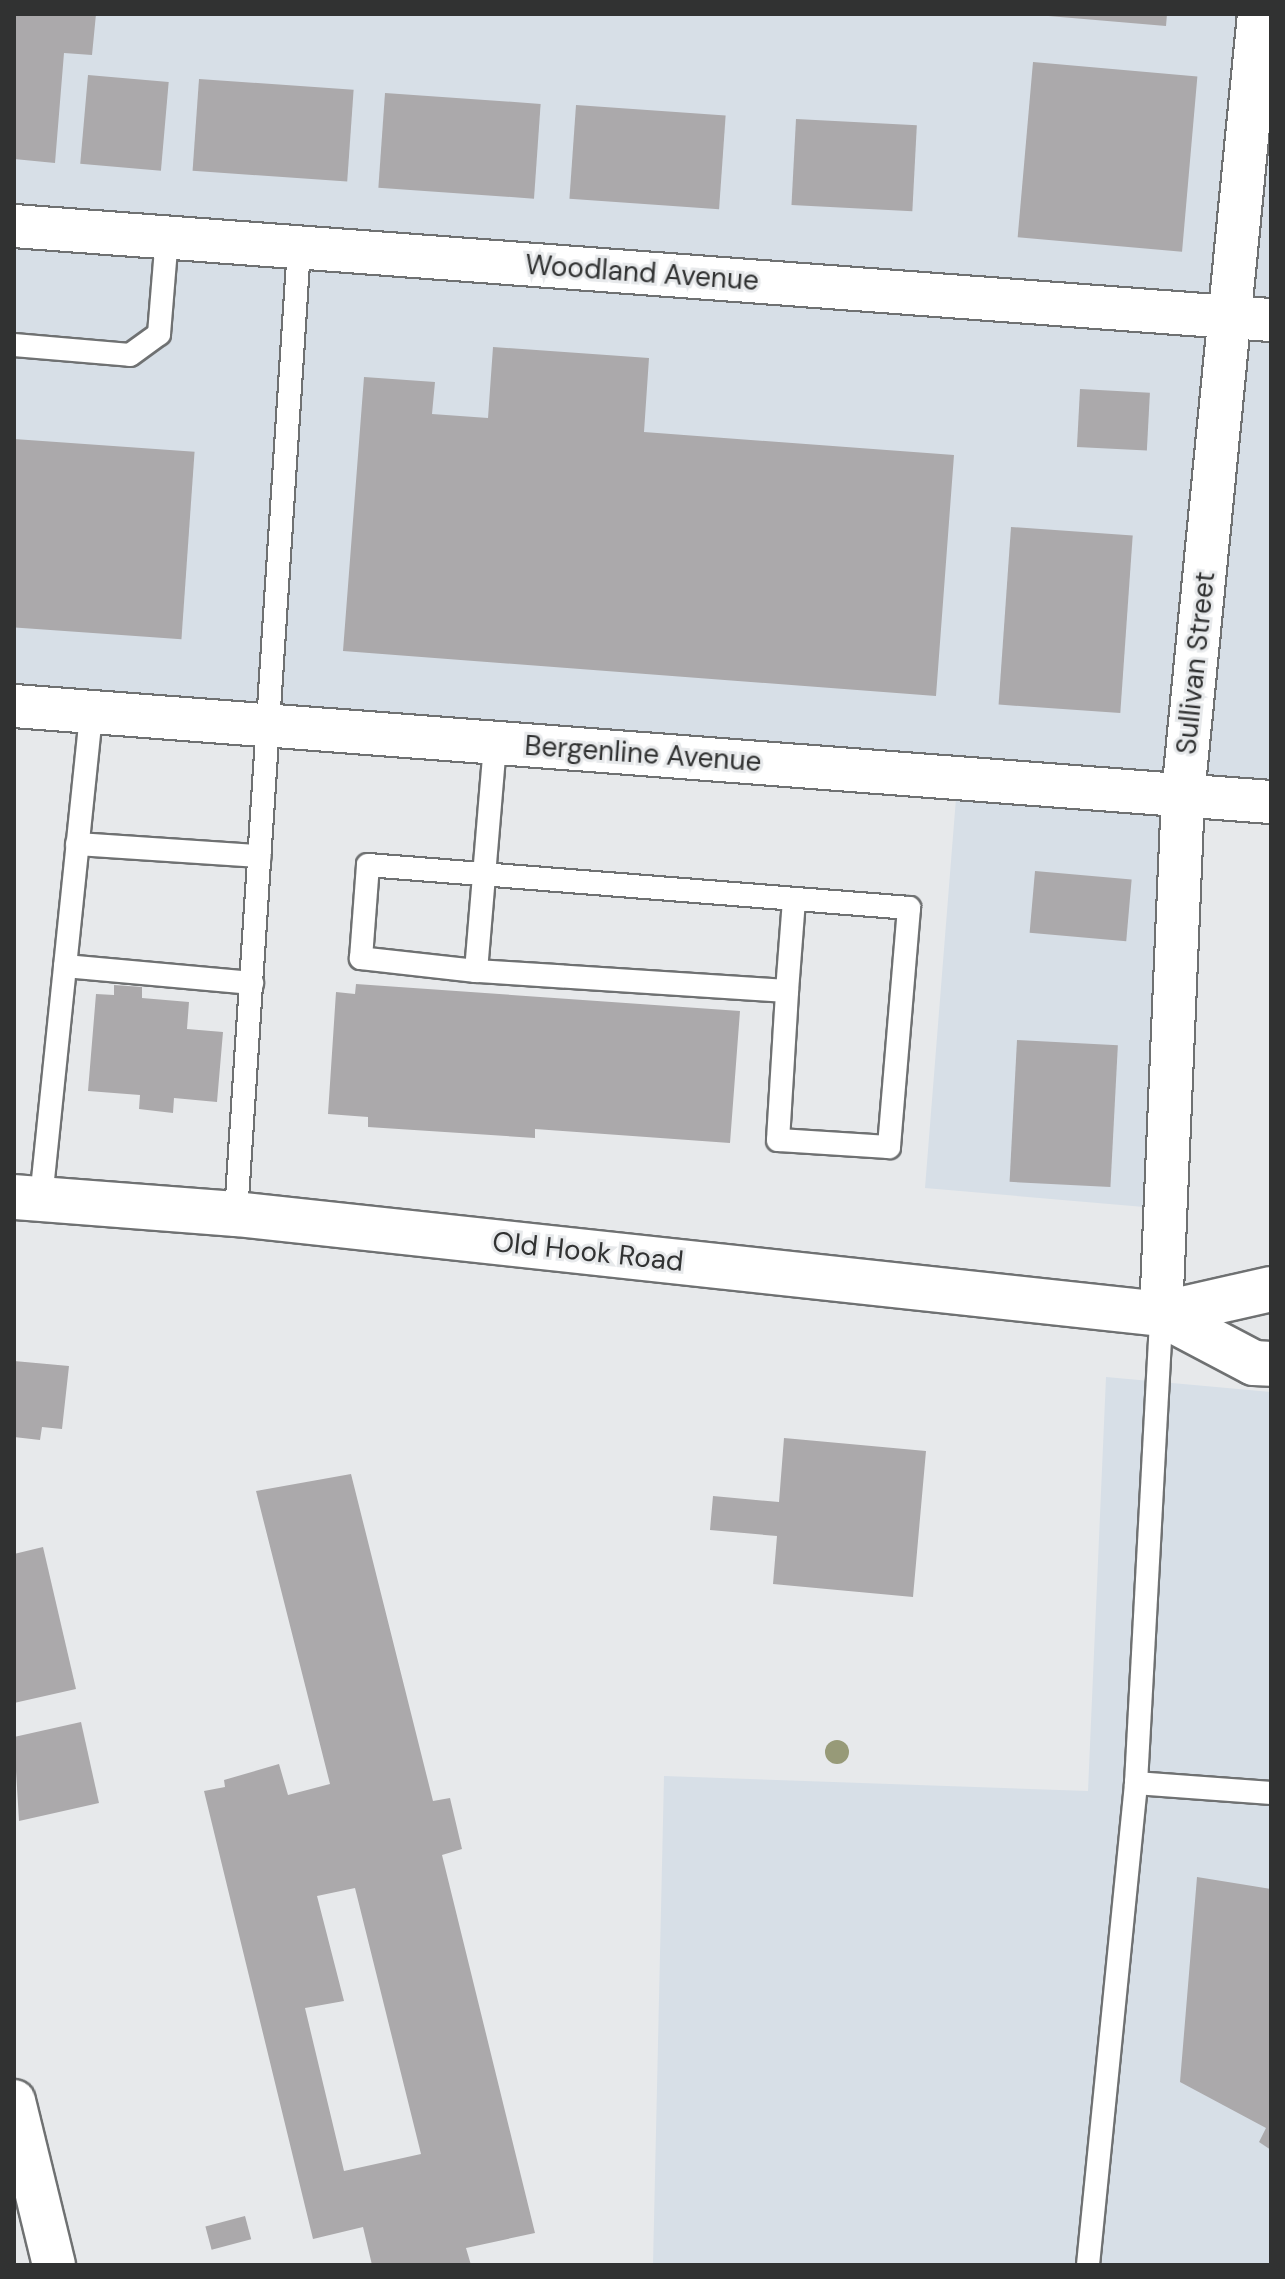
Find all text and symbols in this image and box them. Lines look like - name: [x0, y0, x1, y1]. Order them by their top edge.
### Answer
- street label: Woodland Avenue: [524, 248, 760, 298]
- street label: Sullivan Street: [1170, 570, 1222, 756]
- street label: Bergenline Avenue: [523, 729, 763, 779]
- street label: Old Hook Road: [491, 1225, 685, 1279]

